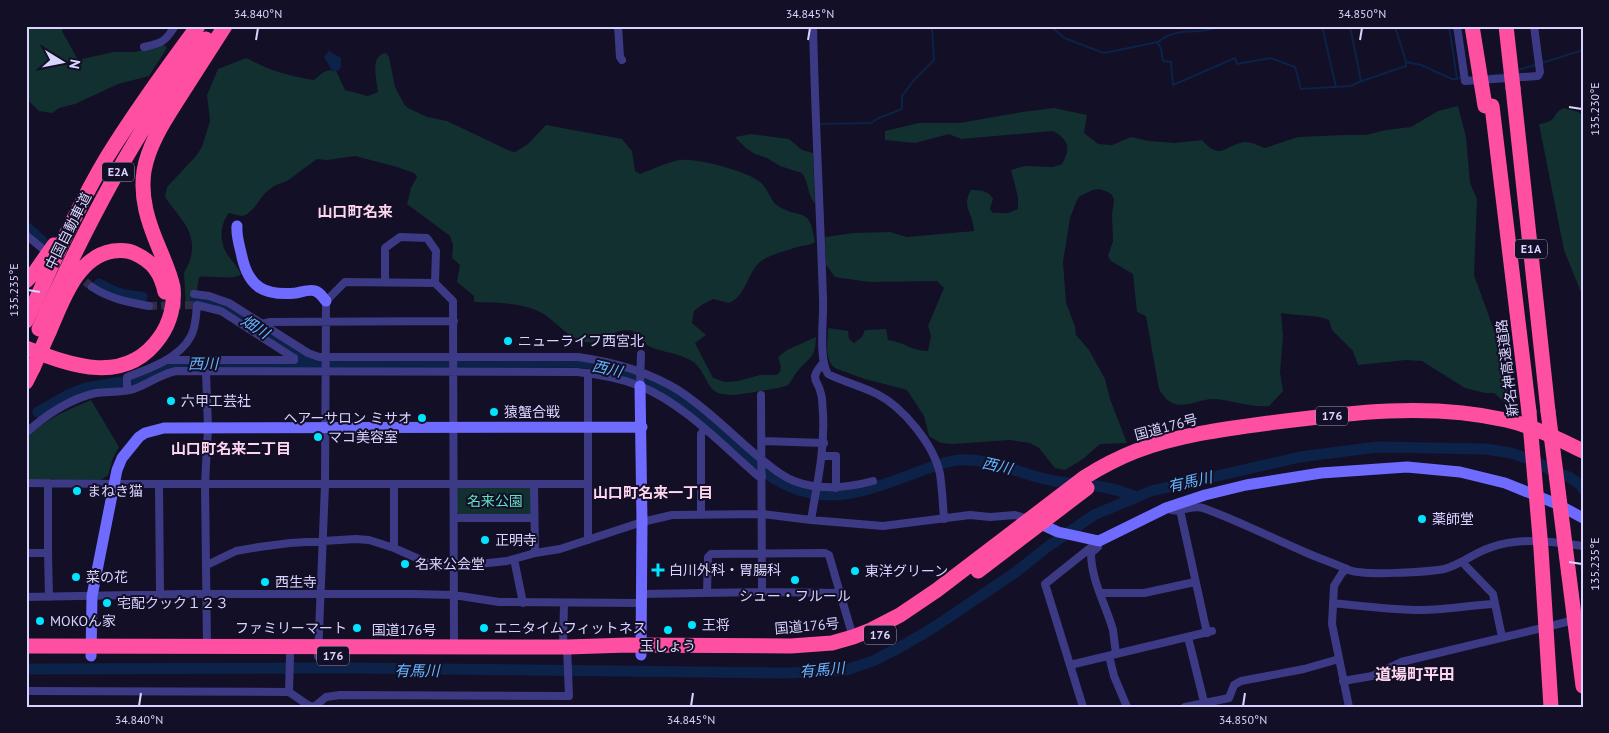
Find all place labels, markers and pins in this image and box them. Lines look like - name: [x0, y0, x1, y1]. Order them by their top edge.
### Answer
- place label: ニューライフ西宮北: [518, 332, 644, 350]
- marker: ニューライフ西宮北: [502, 335, 514, 347]
- place label: 六甲工芸社: [181, 392, 251, 410]
- marker: 六甲工芸社: [165, 395, 177, 407]
- place label: 猿蟹合戦: [504, 403, 560, 421]
- marker: 猿蟹合戦: [488, 406, 500, 418]
- place label: ヘアーサロン ミサオ: [283, 409, 412, 427]
- marker: ヘアーサロン ミサオ: [416, 412, 428, 424]
- place label: マコ美容室: [328, 428, 398, 446]
- marker: マコ美容室: [312, 431, 324, 443]
- place label: まねき猫: [87, 482, 143, 500]
- marker: まねき猫: [71, 485, 83, 497]
- place label: 薬師堂: [1432, 510, 1474, 528]
- marker: 薬師堂: [1416, 513, 1428, 525]
- place label: 正明寺: [495, 531, 537, 549]
- marker: 正明寺: [479, 534, 491, 546]
- place label: 名来公会堂: [415, 555, 485, 573]
- marker: 名来公会堂: [399, 558, 411, 570]
- place label: 白川外科・胃腸科: [669, 561, 781, 579]
- place label: 東洋グリーン: [865, 562, 948, 580]
- marker: 白川外科・胃腸科: [651, 563, 665, 577]
- marker: 東洋グリーン: [849, 565, 861, 577]
- place label: 菜の花: [86, 568, 128, 586]
- marker: 菜の花: [70, 571, 82, 583]
- place label: 西生寺: [275, 573, 317, 591]
- marker: シュー・フルール: [789, 574, 801, 586]
- marker: 西生寺: [259, 576, 271, 588]
- place label: シュー・フルール: [739, 587, 851, 605]
- place label: 宅配クック１２３: [117, 594, 229, 612]
- marker: 宅配クック１２３: [101, 597, 113, 609]
- place label: MOKOん家: [50, 612, 116, 630]
- marker: MOKOん家: [34, 615, 46, 627]
- place label: 王将: [702, 616, 730, 634]
- place label: ファミリーマート: [235, 619, 347, 637]
- place label: エニタイムフィットネス: [494, 619, 647, 637]
- marker: 王将: [686, 619, 698, 631]
- marker: ファミリーマート: [351, 622, 363, 634]
- marker: エニタイムフィットネス: [478, 622, 490, 634]
- marker: 玉しょう: [662, 624, 674, 636]
- place label: 玉しょう: [640, 637, 696, 655]

